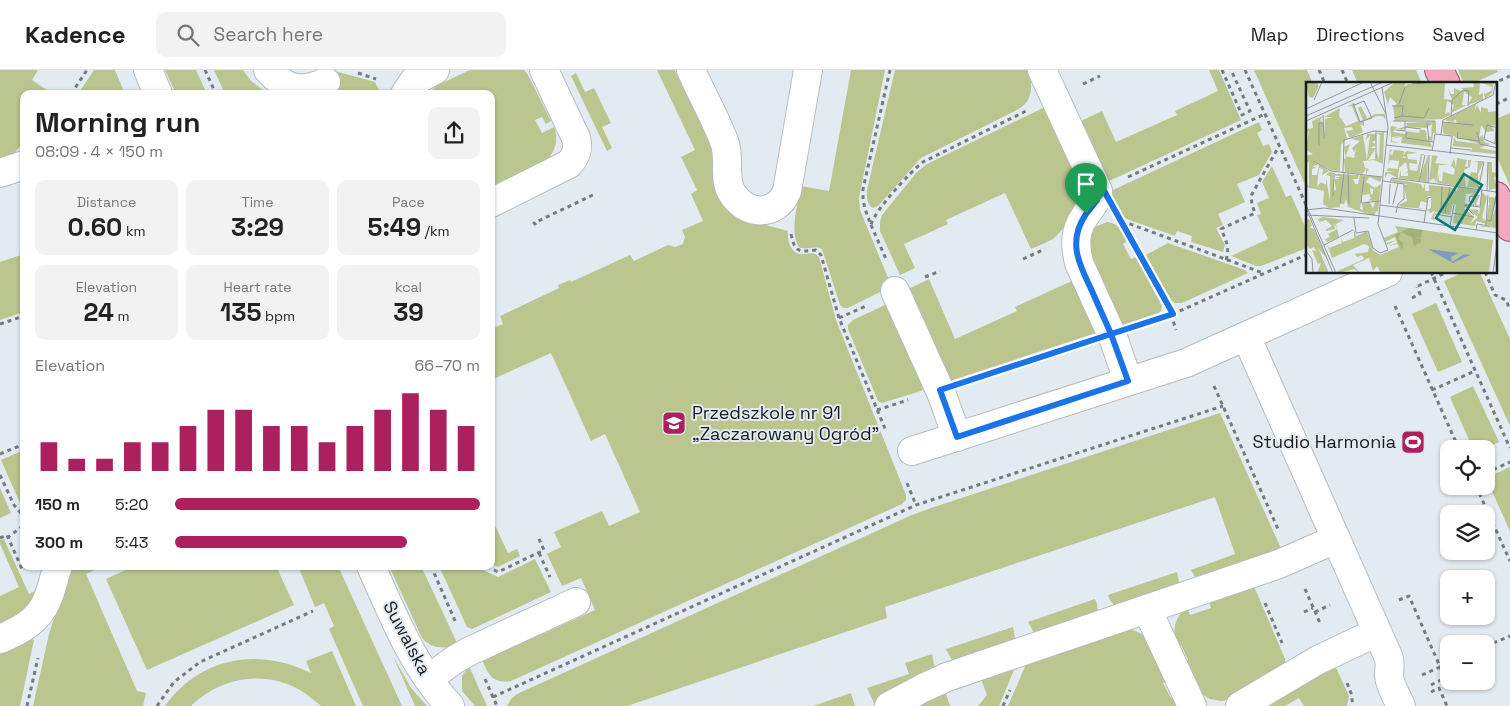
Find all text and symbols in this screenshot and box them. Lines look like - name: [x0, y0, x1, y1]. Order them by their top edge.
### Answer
- search box: [156, 12, 506, 57]
- text: Kadence: [25, 19, 126, 50]
- icon: search: [174, 21, 202, 49]
- text: Search here: [214, 22, 323, 47]
- text: Map: [1251, 23, 1288, 46]
- text: Directions: [1316, 23, 1405, 46]
- text: Saved: [1433, 23, 1485, 46]
- inset map: [1306, 82, 1498, 274]
- text: Morning run: [35, 104, 200, 140]
- button: share: [428, 107, 480, 159]
- text: 08:09 · 4 × 150 m: [35, 141, 163, 162]
- pin: [1065, 163, 1107, 214]
- icon: arrive: [1072, 170, 1100, 198]
- text: Distance: [77, 193, 136, 211]
- text: Time: [242, 193, 273, 211]
- text: Pace: [392, 193, 425, 211]
- text: 0.60: [68, 211, 122, 243]
- text: 3:29: [231, 211, 284, 243]
- text: 5:49: [367, 211, 421, 243]
- text: km: [122, 222, 145, 240]
- text: /km: [421, 222, 450, 240]
- text: Elevation: [76, 278, 137, 296]
- text: Heart rate: [224, 278, 291, 296]
- text: kcal: [395, 278, 422, 296]
- text: 24: [84, 296, 114, 328]
- text: 135: [220, 296, 261, 328]
- text: 39: [393, 296, 424, 328]
- text: m: [114, 307, 130, 325]
- text: bpm: [261, 307, 295, 325]
- text: Elevation: [35, 355, 105, 376]
- text: 66–70 m: [415, 355, 480, 376]
- place label: Przedszkole nr 91 „Zaczarowany Ogród”: [692, 401, 879, 445]
- school or university icon: Przedszkole nr 91 „Zaczarowany Ogród”: [661, 410, 687, 436]
- sports icon: Studio Harmonia: [1400, 429, 1426, 455]
- place label: Studio Harmonia: [1253, 430, 1396, 453]
- map controls: [1440, 440, 1495, 690]
- button: locate: [1440, 440, 1495, 495]
- text: 150 m: [35, 494, 80, 515]
- text: 5:20: [115, 494, 149, 515]
- button: layers: [1440, 505, 1495, 560]
- text: 300 m: [35, 532, 83, 553]
- text: 5:43: [115, 532, 148, 553]
- button: +: [1440, 570, 1495, 625]
- street label: Suwalska: [378, 597, 436, 679]
- button: −: [1440, 635, 1495, 690]

